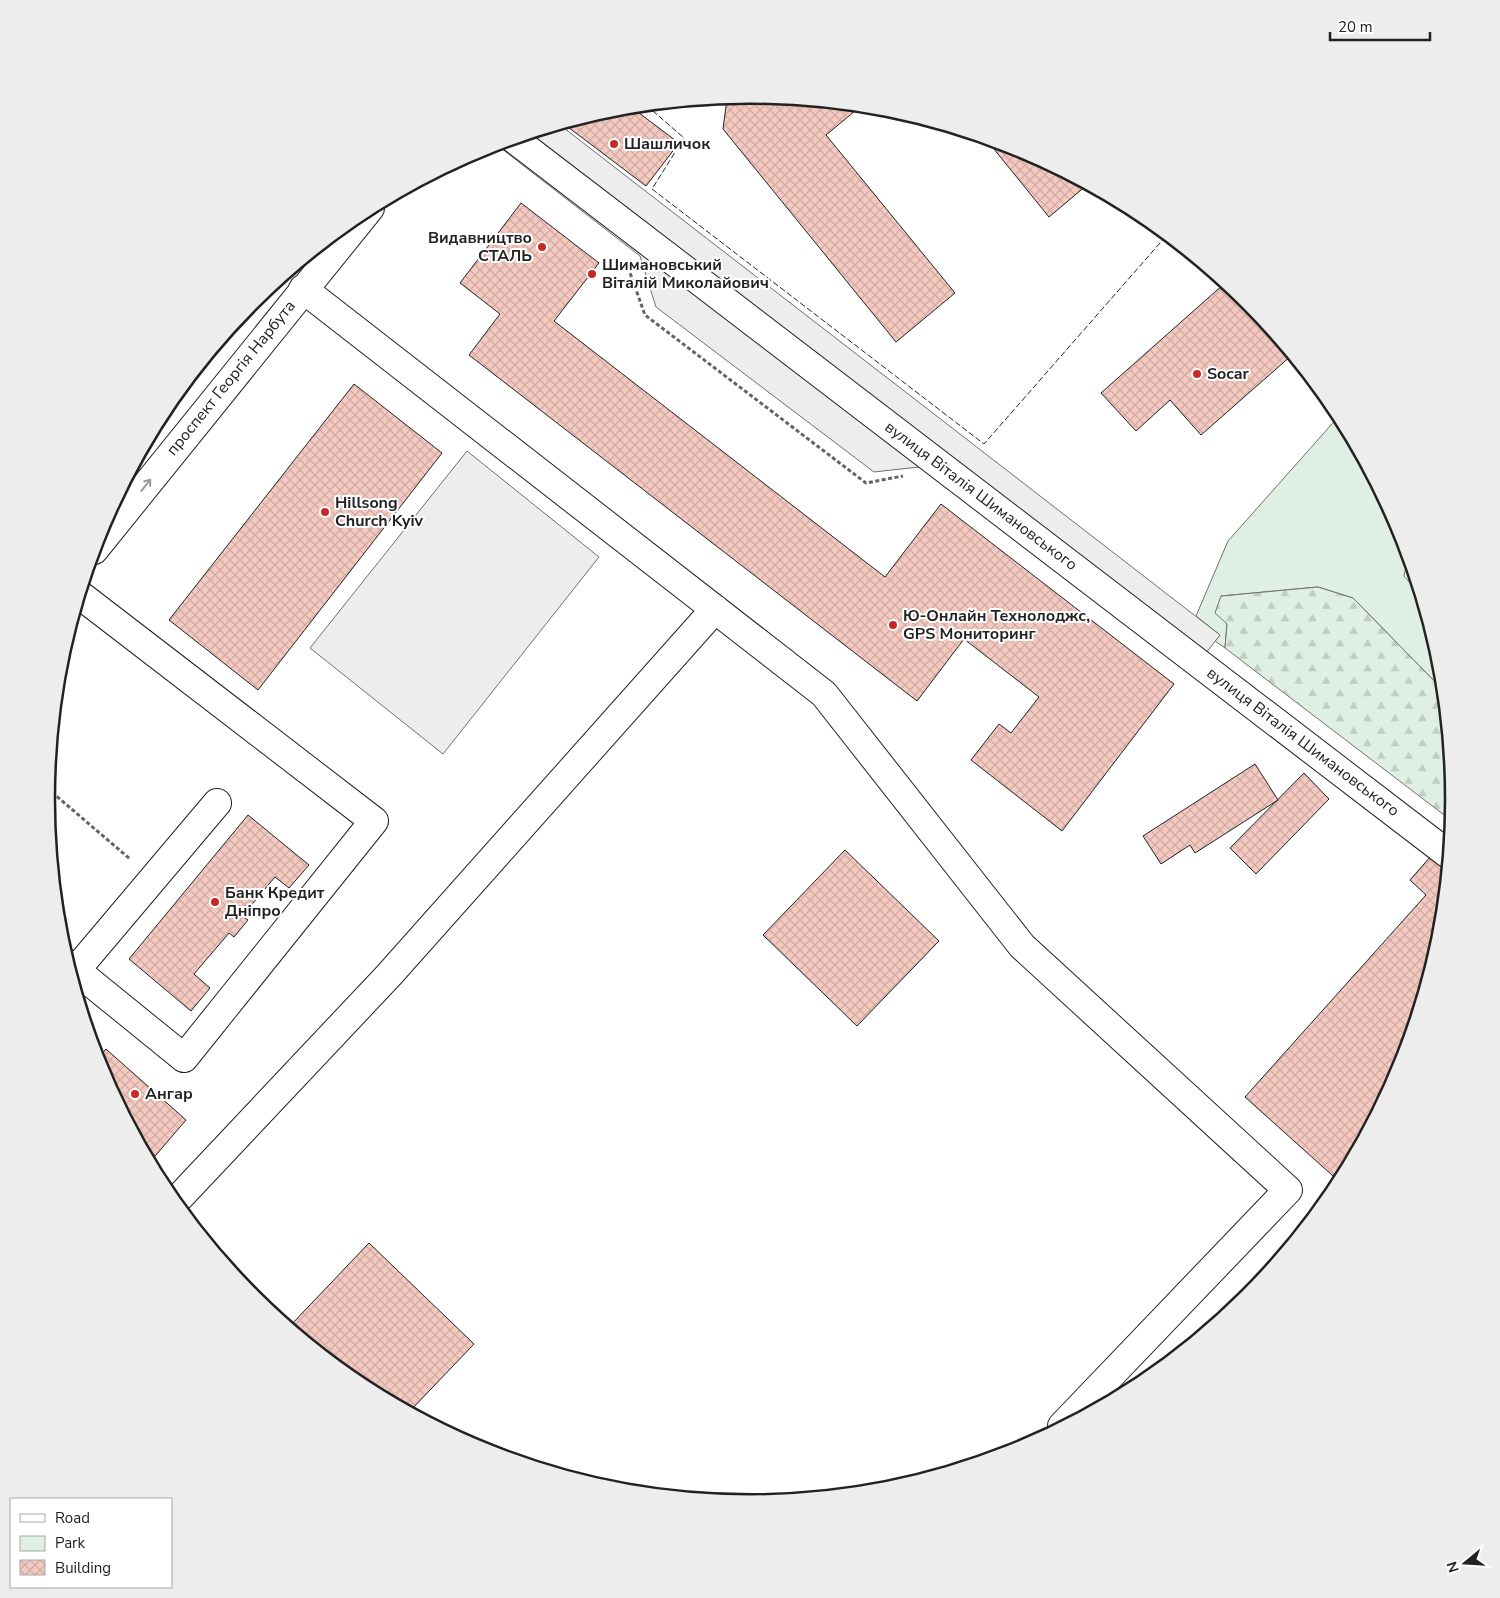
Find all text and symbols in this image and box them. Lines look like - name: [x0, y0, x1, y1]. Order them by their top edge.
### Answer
- scale bar: [1330, 10, 1430, 42]
- text: 20 m: [1338, 17, 1373, 37]
- place label: Шашличок: [624, 133, 711, 155]
- marker: Шашличок: [608, 138, 620, 150]
- place label: Видавництво СТАЛЬ: [428, 227, 532, 267]
- marker: Видавництво СТАЛЬ: [536, 241, 548, 253]
- place label: Шимановський Віталій Миколайович: [602, 254, 769, 294]
- marker: Шимановський Віталій Миколайович: [586, 268, 598, 280]
- street label: проспект Георгія Нарбута: [161, 296, 301, 460]
- place label: Socar: [1207, 363, 1250, 385]
- marker: Socar: [1191, 368, 1203, 380]
- street label: вулиця Віталія Шимановського: [880, 416, 1082, 576]
- one-way arrow: [140, 479, 151, 492]
- place label: Hillsong Church Kyiv: [335, 492, 424, 532]
- marker: Hillsong Church Kyiv: [319, 506, 331, 518]
- place label: Ю-Онлайн Технолоджс, GPS Мониторинг: [903, 605, 1090, 645]
- marker: Ю-Онлайн Технолоджс, GPS Мониторинг: [887, 619, 899, 631]
- street label: вулиця Віталія Шимановського: [1202, 662, 1404, 822]
- place label: Банк Кредит Дніпро: [225, 882, 325, 922]
- marker: Банк Кредит Дніпро: [209, 896, 221, 908]
- place label: Ангар: [145, 1083, 193, 1105]
- marker: Ангар: [129, 1088, 141, 1100]
- legend: [10, 1498, 172, 1588]
- text: Road: [55, 1508, 90, 1528]
- text: Park: [55, 1533, 85, 1553]
- north arrow: [1440, 1538, 1490, 1588]
- text: Building: [55, 1558, 111, 1578]
- text: N: [1442, 1559, 1464, 1575]

